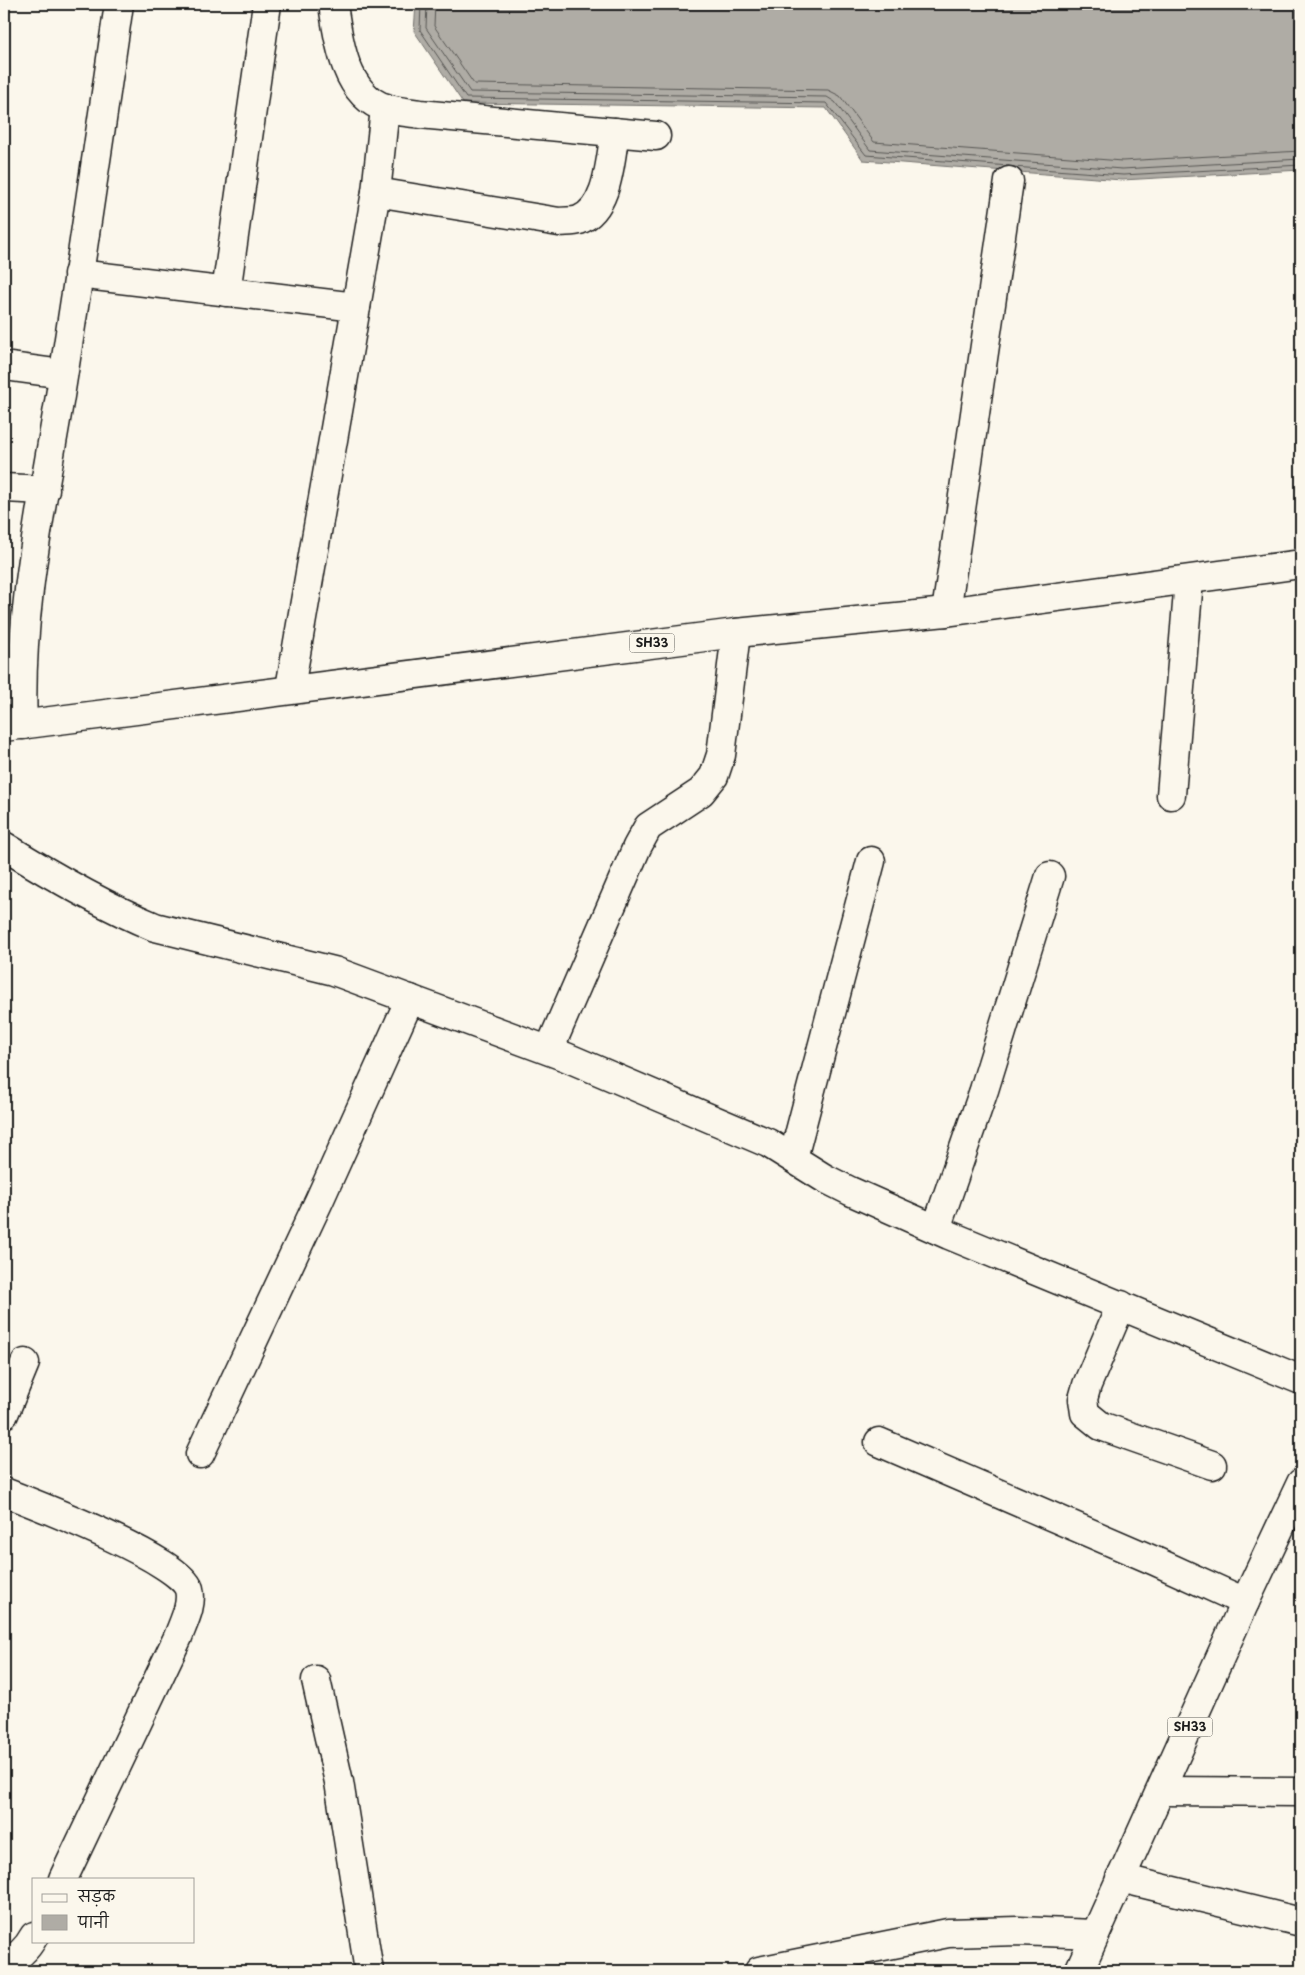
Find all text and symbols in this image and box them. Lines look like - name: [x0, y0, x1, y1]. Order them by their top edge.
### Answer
- road number: SH33: [630, 634, 674, 652]
- road number: SH33: [1168, 1718, 1212, 1736]
- legend: [32, 1878, 195, 1942]
- text: सड़क: [77, 1884, 116, 1907]
- text: पानी: [77, 1910, 110, 1933]

